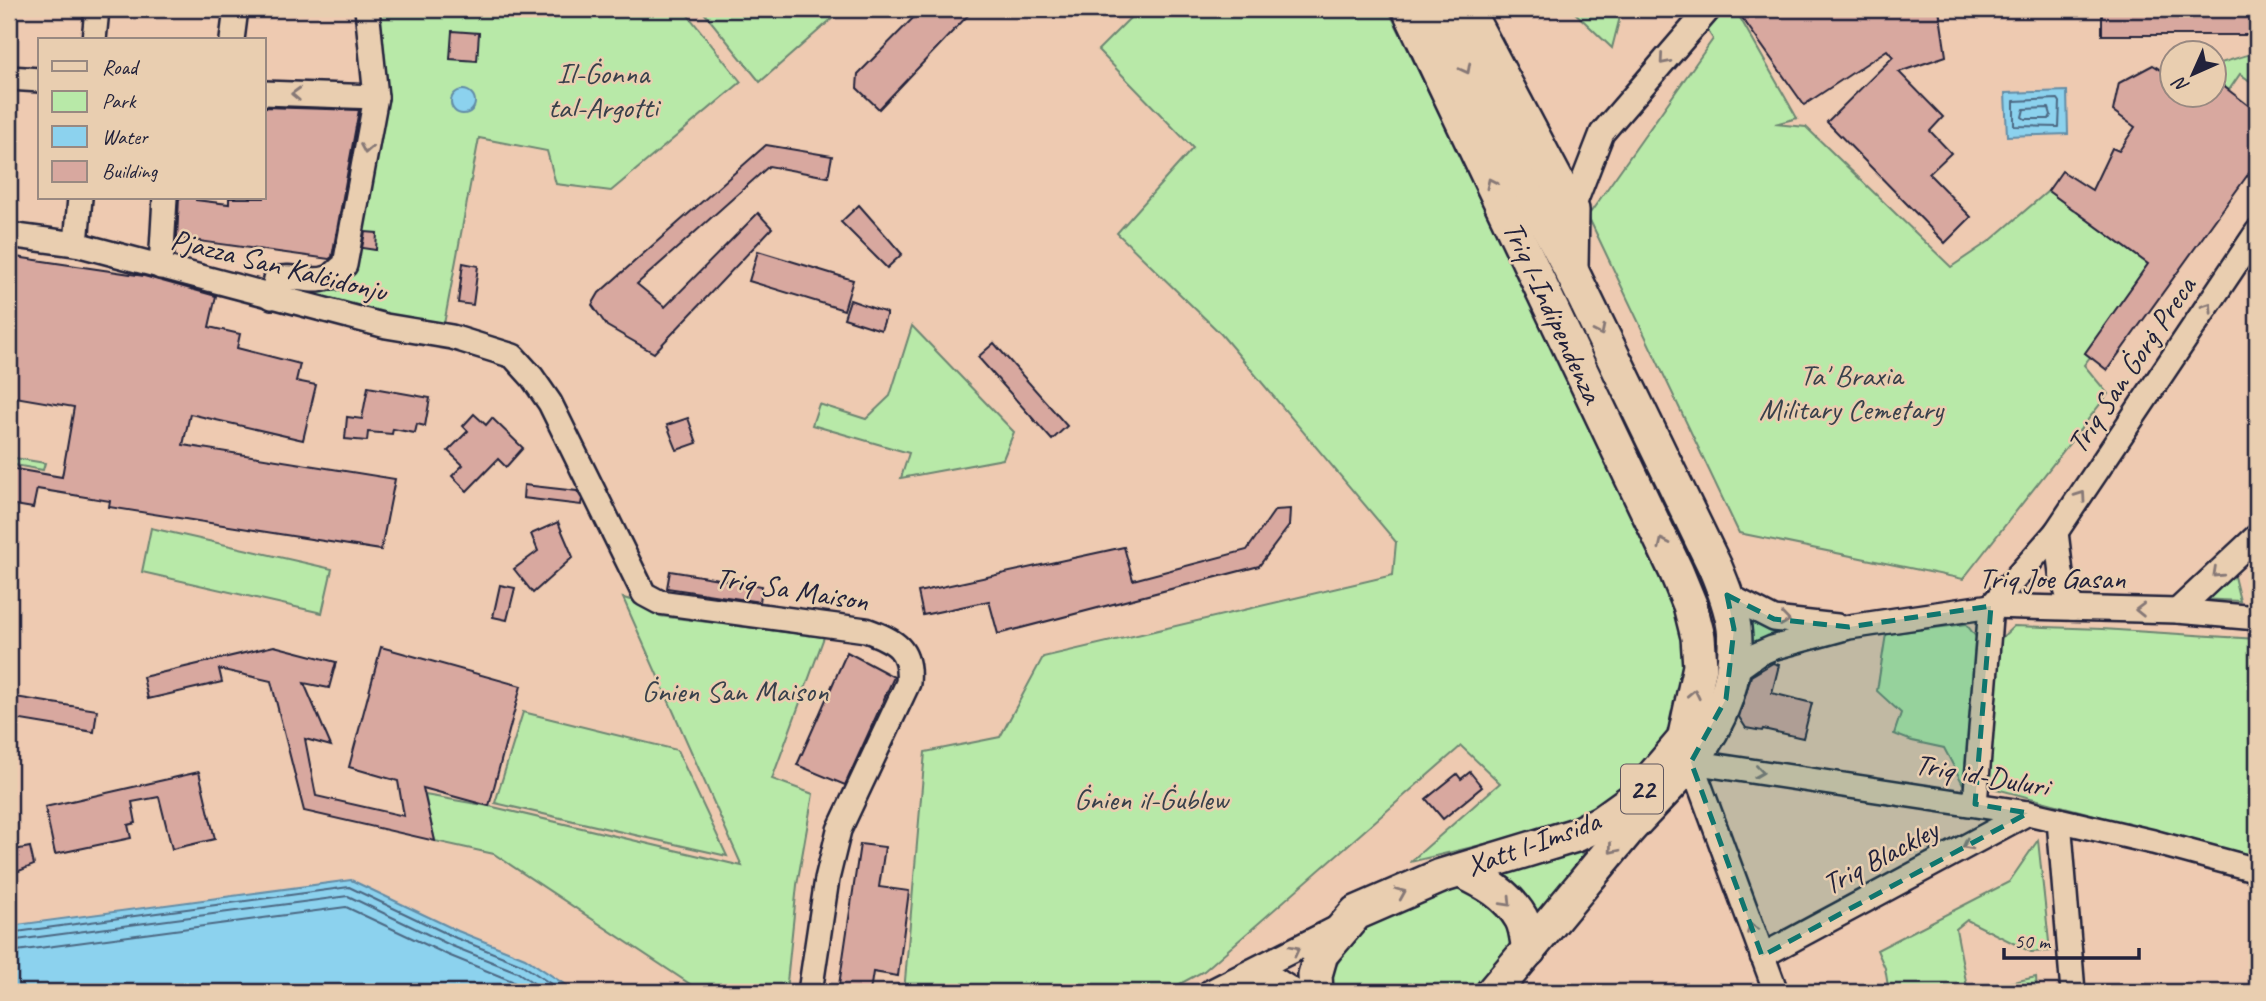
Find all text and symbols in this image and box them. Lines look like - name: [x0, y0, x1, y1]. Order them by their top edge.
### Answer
- legend: [38, 38, 266, 200]
- north arrow: [2158, 38, 2228, 108]
- one-way arrow: [1660, 52, 1672, 65]
- text: Road: [102, 54, 141, 80]
- park label: Il-Ġonna tal-Argotti: [548, 54, 661, 126]
- one-way arrow: [1457, 62, 1471, 74]
- text: N: [2167, 70, 2194, 98]
- one-way arrow: [290, 86, 301, 101]
- text: Park: [102, 88, 137, 114]
- text: Water: [102, 124, 149, 150]
- one-way arrow: [360, 143, 375, 155]
- text: Building: [102, 158, 159, 184]
- one-way arrow: [1486, 178, 1500, 190]
- street label: Triq l-Indipendenza: [1494, 215, 1612, 411]
- street label: Pjazza San Kalċidonju: [167, 220, 393, 311]
- street label: Triq San Ġorġ Preca: [2058, 268, 2205, 461]
- one-way arrow: [2200, 302, 2212, 315]
- one-way arrow: [1592, 324, 1606, 336]
- park label: Ta' Braxia Military Cemetary: [1759, 356, 1945, 428]
- one-way arrow: [2073, 491, 2085, 504]
- one-way arrow: [1657, 538, 1671, 550]
- street label: Triq Sa Maison: [713, 558, 872, 620]
- street label: Triq Joe Gasan: [1978, 559, 2126, 597]
- one-way arrow: [2212, 565, 2225, 578]
- one-way arrow: [2135, 602, 2145, 618]
- one-way arrow: [1779, 612, 1791, 627]
- park label: Ġnien San Maison: [642, 672, 829, 710]
- one-way arrow: [1686, 688, 1701, 700]
- street label: Triq id-Duluri: [1912, 745, 2055, 806]
- road number: 22: [1621, 764, 1663, 814]
- one-way arrow: [1753, 764, 1764, 779]
- park label: Ġnien il-Ġublew: [1074, 780, 1231, 818]
- street label: Xatt l-Imsida: [1461, 801, 1607, 885]
- street label: Triq Blackley: [1816, 809, 1947, 903]
- one-way arrow: [1962, 837, 1975, 851]
- one-way arrow: [1609, 840, 1621, 853]
- one-way arrow: [1394, 887, 1406, 901]
- one-way arrow: [1498, 893, 1511, 906]
- scale bar: [2004, 917, 2138, 961]
- one-way arrow: [1746, 923, 1760, 935]
- text: 50 m: [2014, 928, 2052, 954]
- one-way arrow: [1288, 945, 1300, 958]

